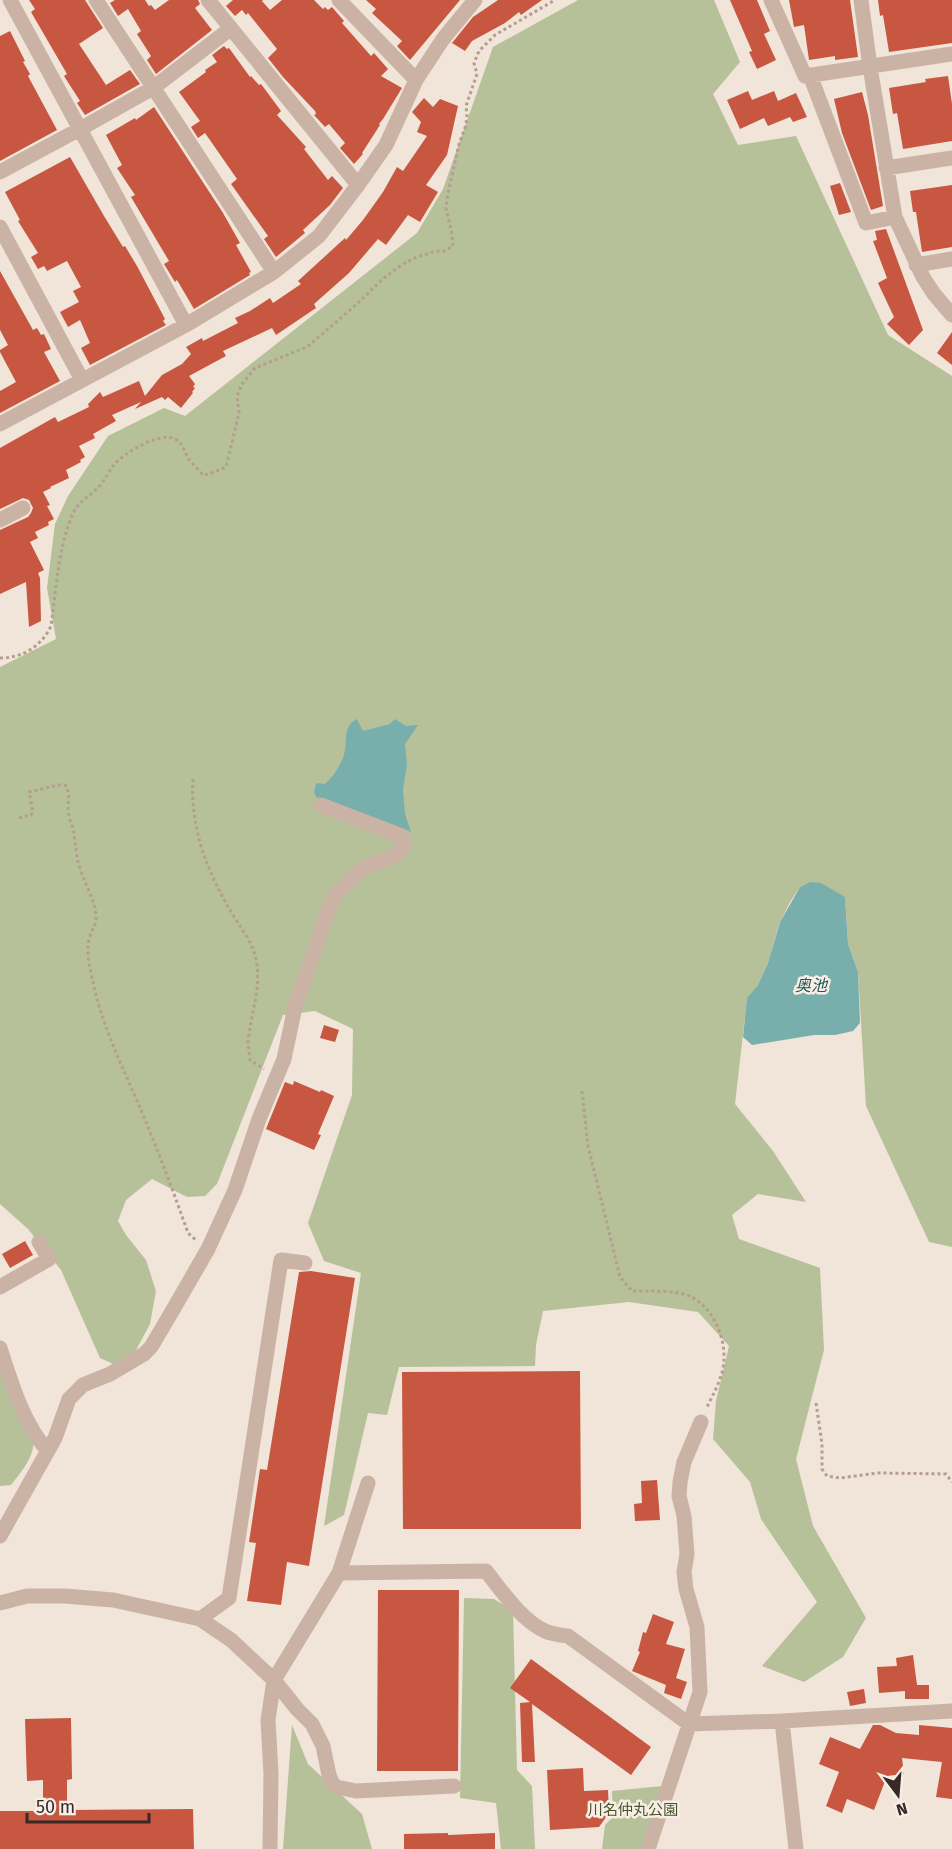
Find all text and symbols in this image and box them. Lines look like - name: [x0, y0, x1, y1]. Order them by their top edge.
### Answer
- water label: 奥池: [795, 976, 829, 995]
- north arrow: [868, 1765, 928, 1825]
- scale bar: [27, 1786, 148, 1824]
- text: 50 m: [36, 1796, 75, 1818]
- text: N: [894, 1798, 910, 1820]
- park label: 川名仲丸公園: [588, 1801, 678, 1819]

